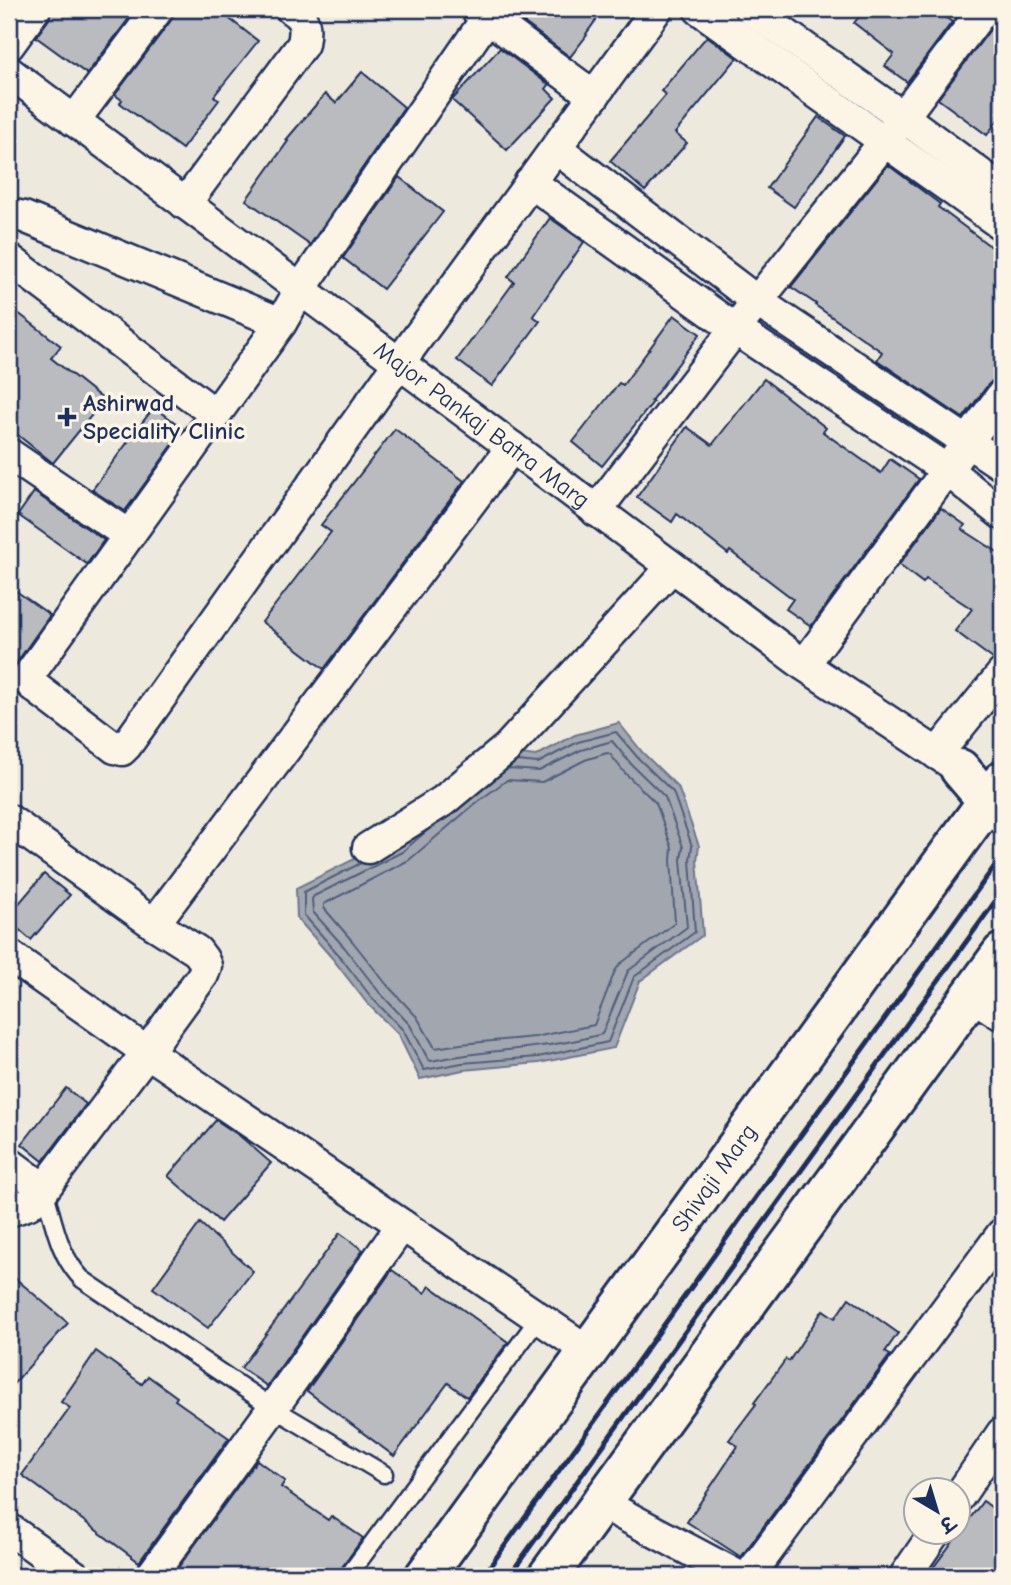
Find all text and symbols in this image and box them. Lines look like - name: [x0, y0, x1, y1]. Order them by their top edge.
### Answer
- street label: Major Pankaj Batra Marg: [369, 335, 595, 514]
- place label: Ashirwad Speciality Clinic: [83, 389, 245, 445]
- marker: Ashirwad Speciality Clinic: [57, 407, 77, 427]
- street label: Shivaji Marg: [665, 1118, 763, 1237]
- north arrow: [902, 1476, 972, 1546]
- text: उ: [933, 1510, 960, 1538]

